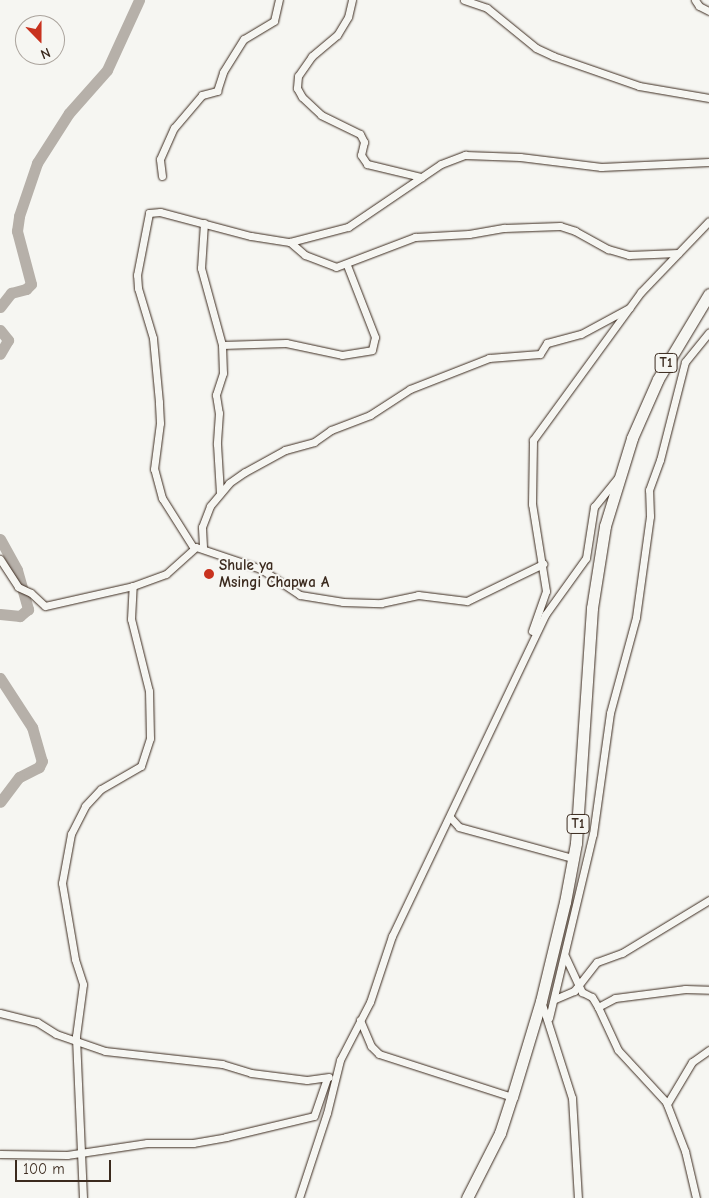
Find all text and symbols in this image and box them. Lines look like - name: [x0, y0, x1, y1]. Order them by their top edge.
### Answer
- north arrow: [15, 15, 65, 65]
- text: N: [38, 44, 53, 63]
- road number: T1: [654, 352, 678, 374]
- place label: Shule ya Msingi Chapwa A: [219, 556, 329, 591]
- marker: Shule ya Msingi Chapwa A: [203, 568, 215, 580]
- road number: T1: [566, 812, 590, 836]
- scale bar: [18, 1150, 114, 1182]
- text: 100 m: [23, 1160, 65, 1178]

